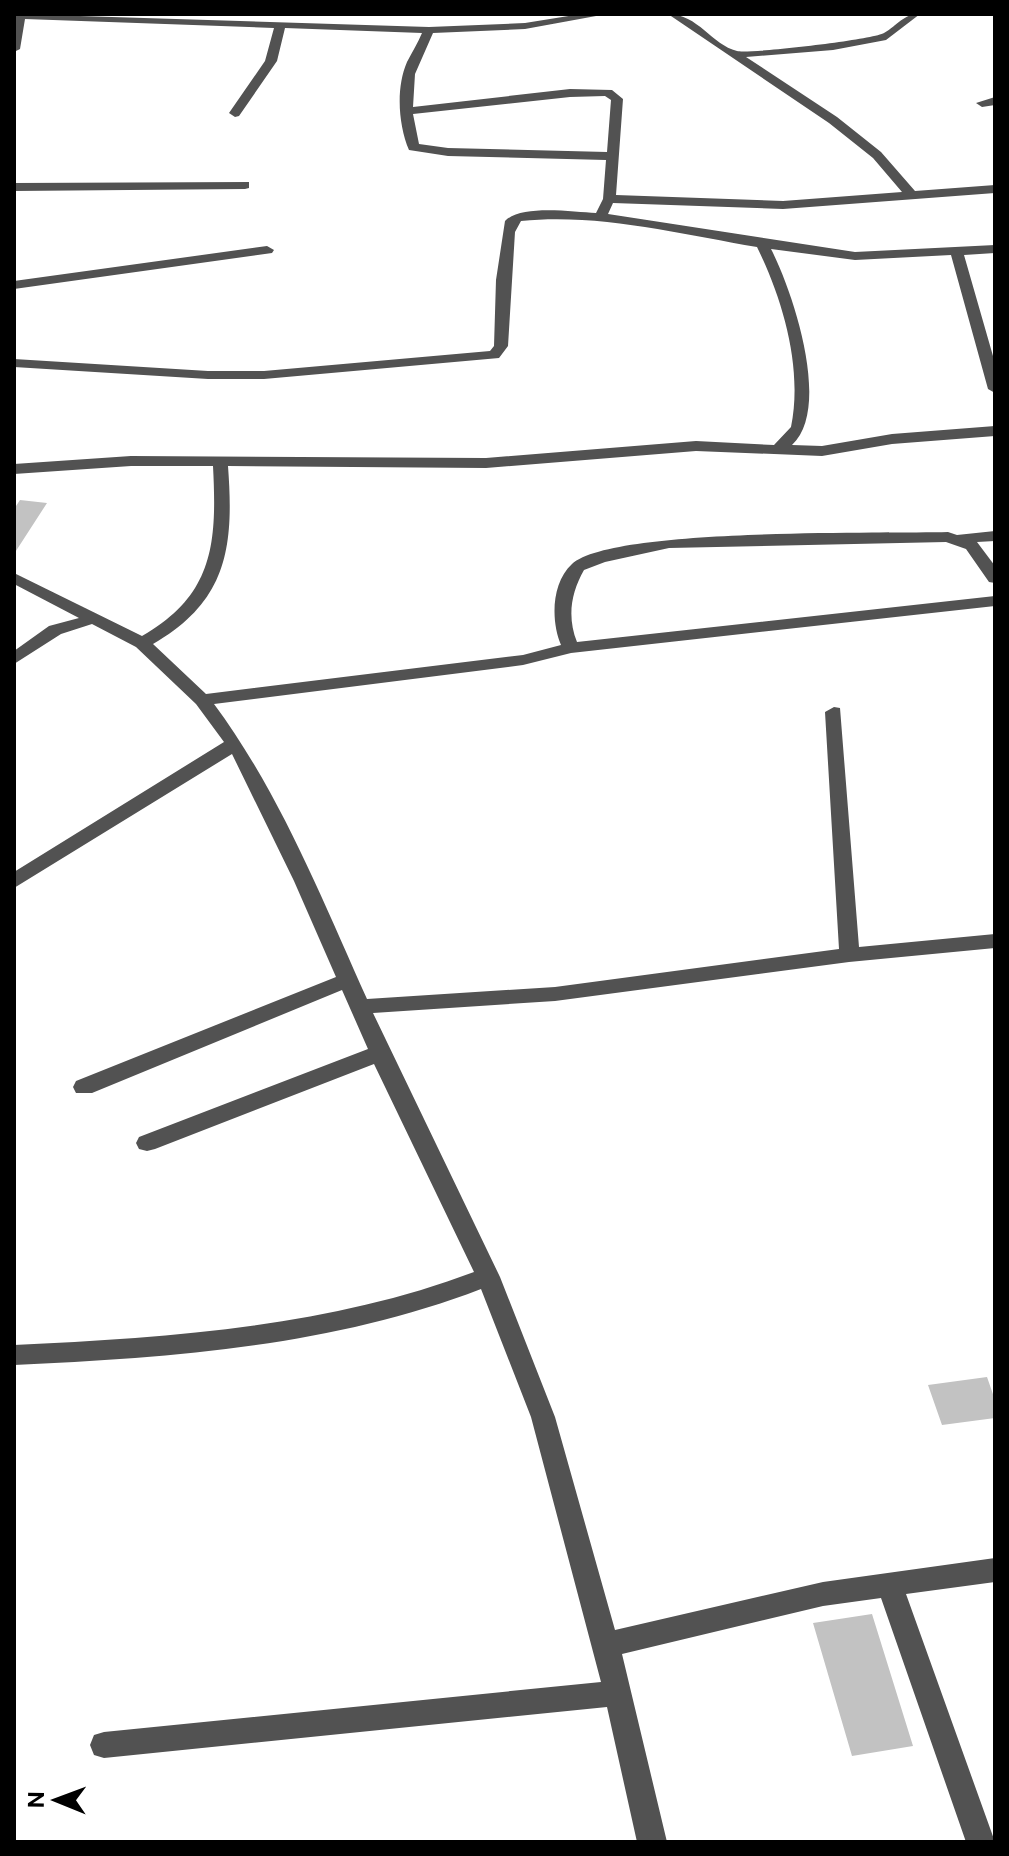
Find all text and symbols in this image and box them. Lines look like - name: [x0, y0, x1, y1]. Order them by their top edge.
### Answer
- north arrow: [16, 1760, 96, 1840]
- text: N: [23, 1791, 49, 1808]

